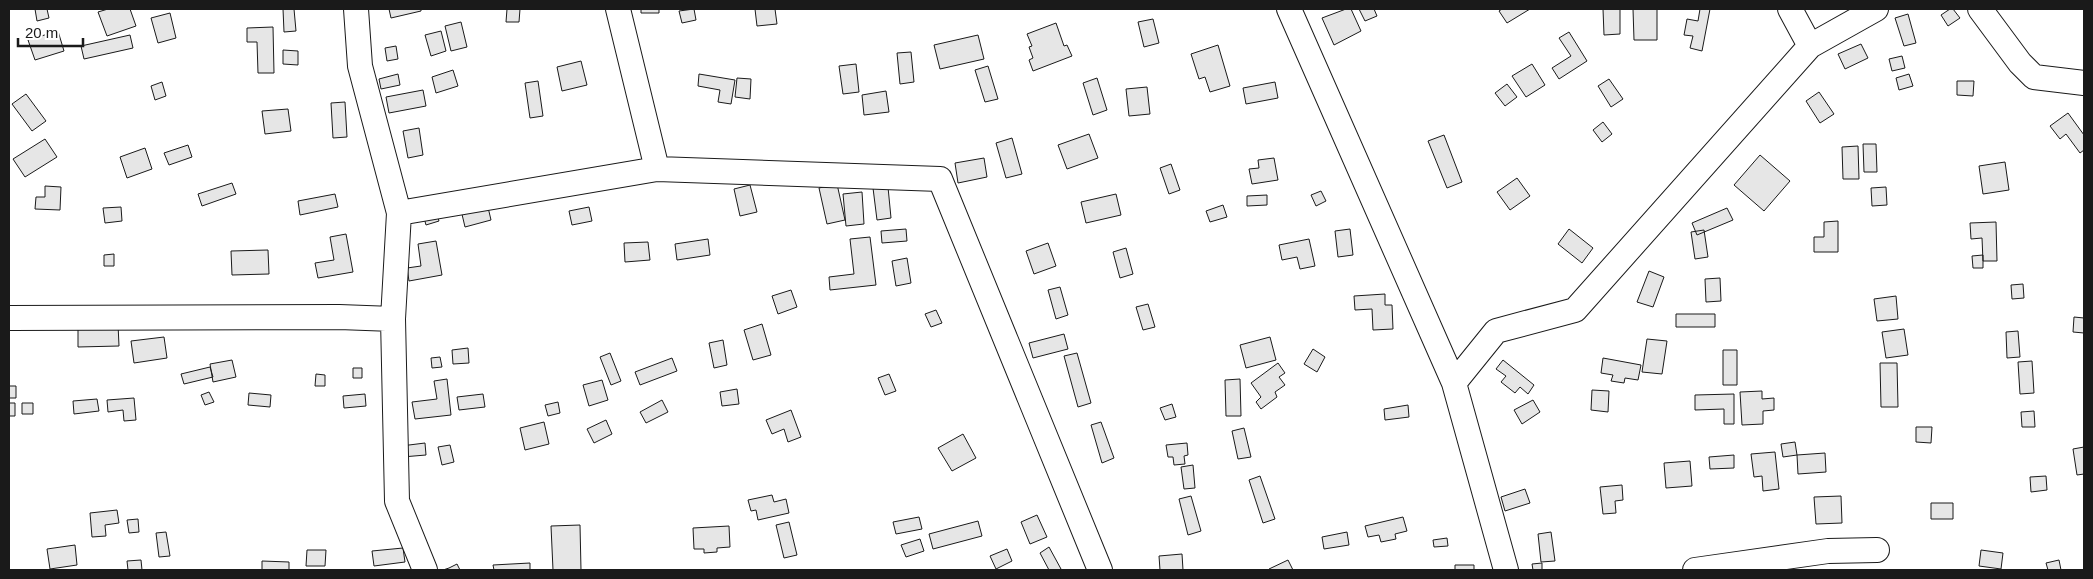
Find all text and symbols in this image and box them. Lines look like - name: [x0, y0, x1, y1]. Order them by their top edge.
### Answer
- scale bar: [18, 15, 82, 47]
- text: 20 m: [25, 24, 58, 41]

